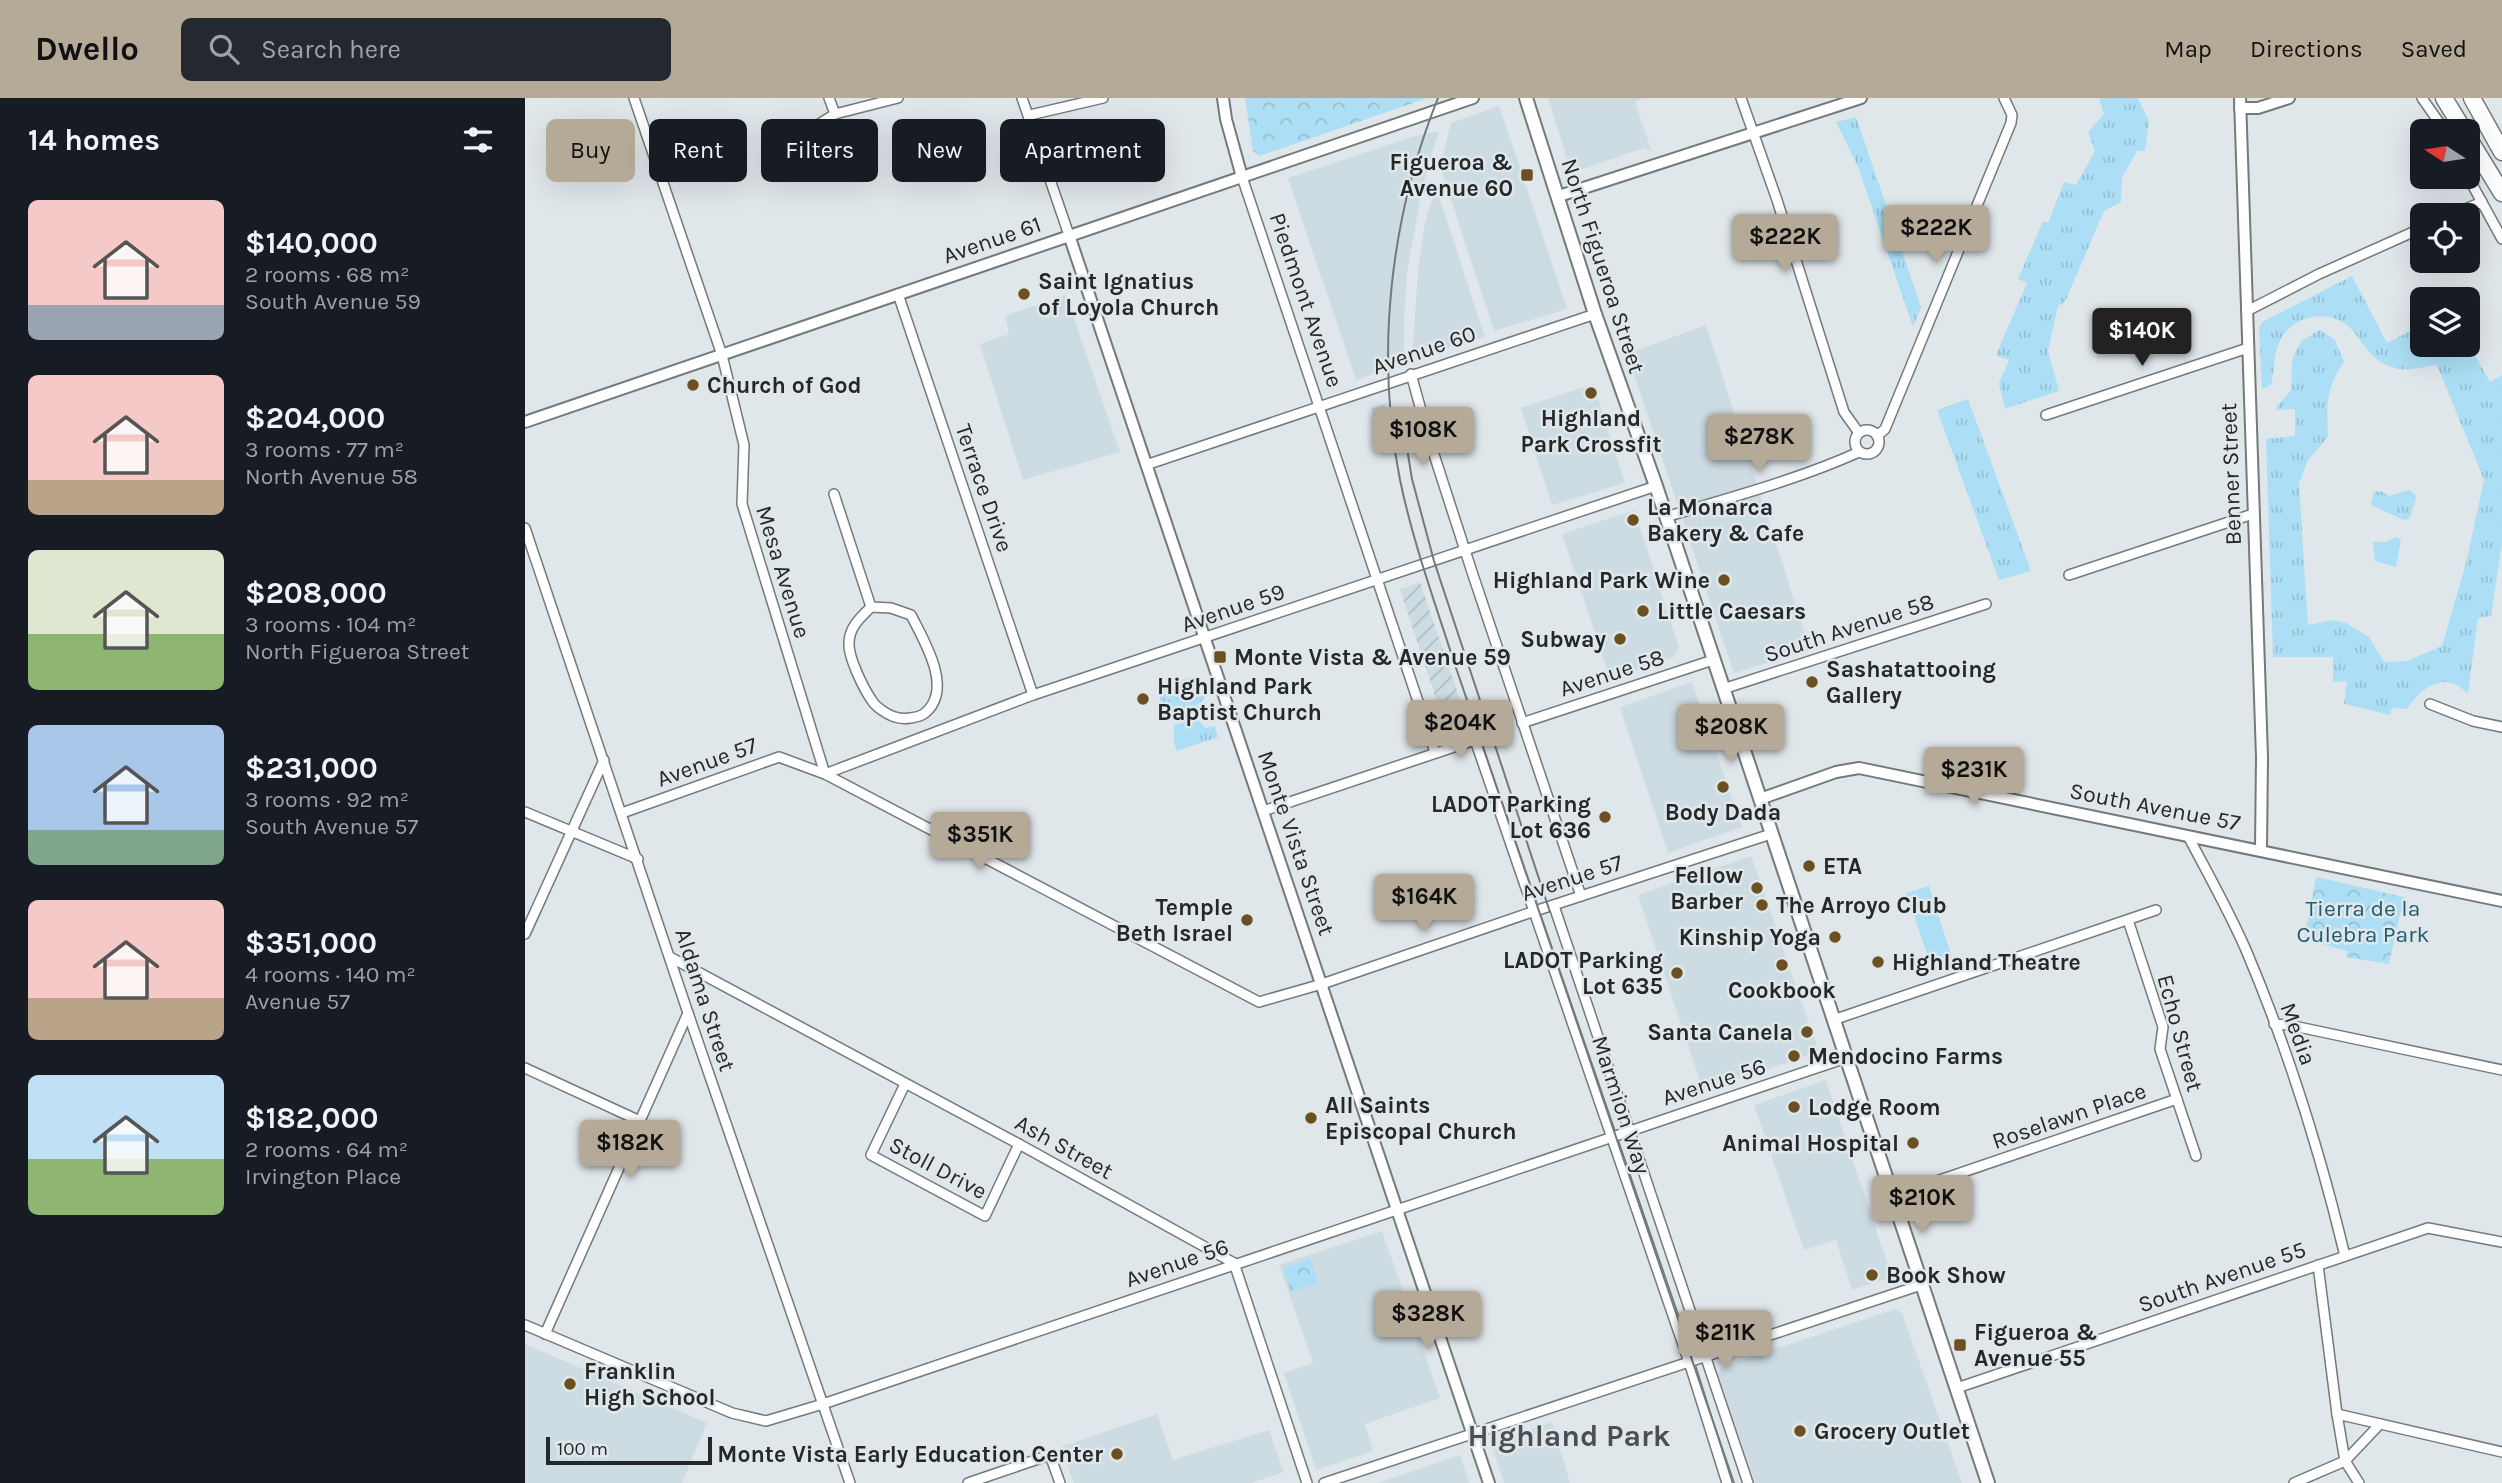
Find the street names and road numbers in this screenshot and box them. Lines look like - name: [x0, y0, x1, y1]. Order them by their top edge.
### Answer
- street label: North Figueroa Street: [1555, 155, 1651, 377]
- street label: Piedmont Avenue: [1263, 209, 1349, 391]
- street label: Avenue 61: [939, 211, 1045, 269]
- street label: Avenue 60: [1369, 320, 1479, 380]
- street label: Benner Street: [2215, 402, 2247, 546]
- street label: Terrace Drive: [949, 420, 1019, 556]
- street label: Mesa Avenue: [750, 502, 816, 642]
- street label: Avenue 59: [1178, 578, 1288, 638]
- street label: South Avenue 58: [1761, 588, 1937, 668]
- street label: Avenue 58: [1556, 643, 1668, 703]
- street label: Avenue 57: [653, 731, 761, 793]
- street label: Monte Vista Street: [1252, 747, 1340, 939]
- street label: South Avenue 57: [2067, 777, 2243, 837]
- street label: Avenue 57: [1518, 849, 1626, 907]
- street label: Aldama Street: [669, 925, 741, 1075]
- street label: Echo Street: [2151, 972, 2209, 1095]
- street label: Media: [2274, 999, 2322, 1069]
- street label: Marmion Way: [1586, 1032, 1656, 1178]
- street label: Avenue 56: [1659, 1053, 1769, 1111]
- street label: Roselawn Place: [1988, 1077, 2150, 1155]
- street label: Ash Street: [1010, 1109, 1118, 1185]
- street label: Stoll Drive: [884, 1131, 992, 1205]
- street label: Avenue 56: [1122, 1233, 1232, 1293]
- street label: South Avenue 55: [2135, 1236, 2309, 1318]

